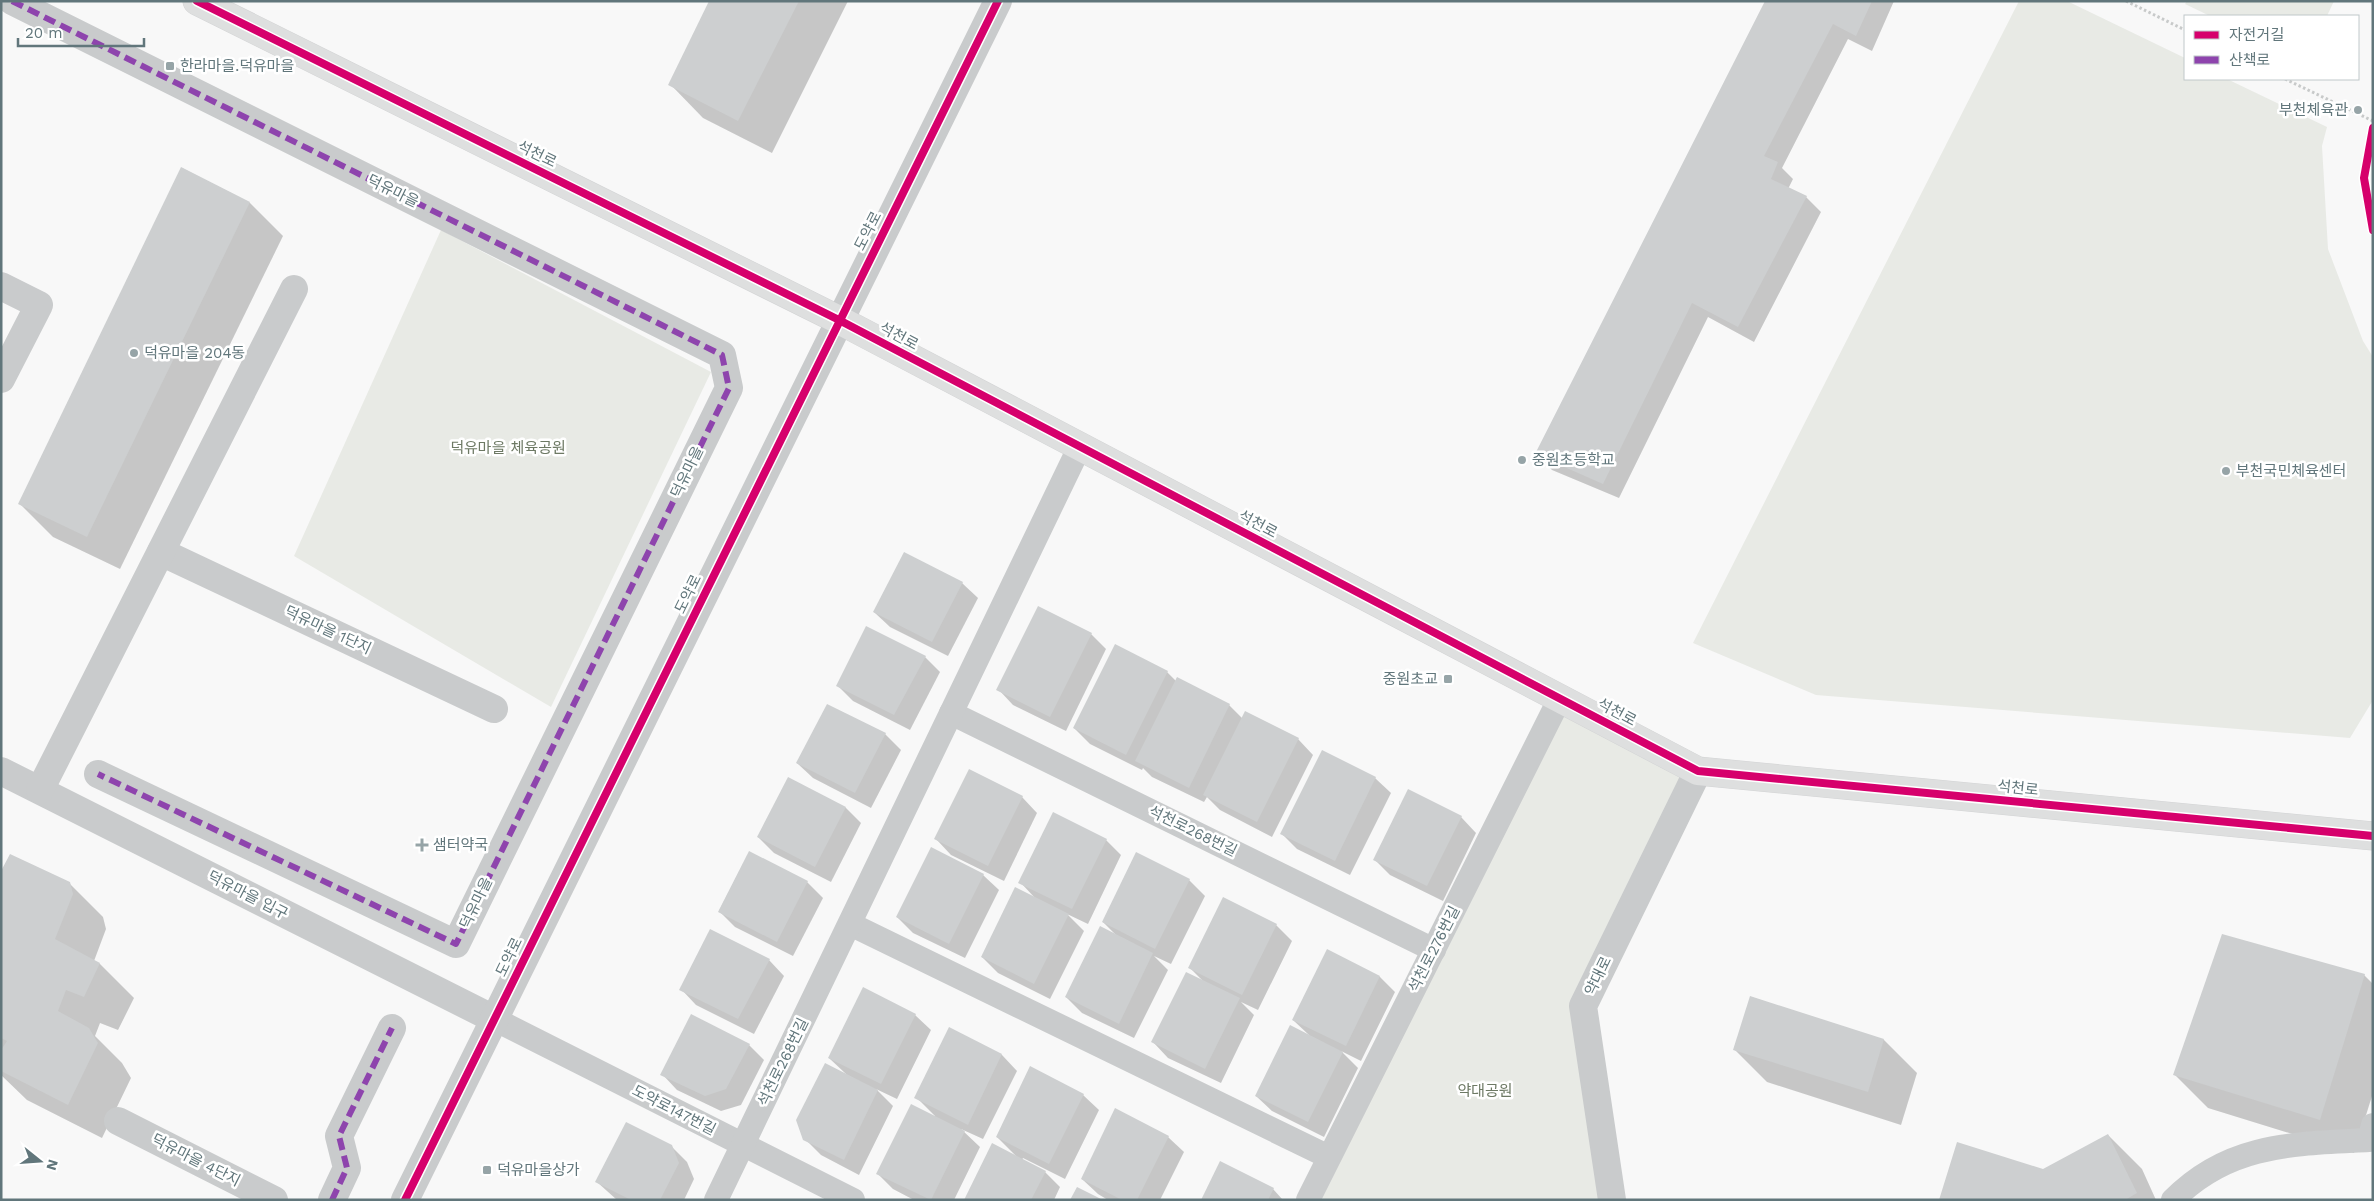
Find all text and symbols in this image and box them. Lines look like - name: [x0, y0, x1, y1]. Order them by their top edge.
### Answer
- scale bar: [18, 15, 144, 47]
- legend: [2184, 15, 2359, 80]
- text: 20 m: [25, 24, 63, 42]
- text: 자전거길: [2229, 26, 2284, 44]
- text: 산책로: [2229, 51, 2270, 69]
- place label: 한라마을.덕유마을: [180, 57, 294, 75]
- marker: 한라마을.덕유마을: [164, 60, 176, 72]
- place label: 부천체육관: [2279, 101, 2348, 119]
- marker: 부천체육관: [2352, 104, 2364, 116]
- street label: 석천로: [514, 137, 560, 171]
- street label: 덕유마을: [364, 171, 422, 211]
- street label: 도약로: [851, 208, 885, 254]
- street label: 석천로: [876, 318, 922, 354]
- place label: 덕유마을 204동: [144, 344, 245, 362]
- marker: 덕유마을 204동: [128, 347, 140, 359]
- park label: 덕유마을 체육공원: [450, 439, 566, 457]
- street label: 덕유마을: [667, 443, 707, 501]
- place label: 중원초등학교: [1532, 451, 1615, 469]
- marker: 중원초등학교: [1516, 454, 1528, 466]
- place label: 부천국민체육센터: [2236, 462, 2346, 480]
- marker: 부천국민체육센터: [2220, 465, 2232, 477]
- street label: 석천로: [1235, 506, 1281, 542]
- street label: 도약로: [671, 571, 705, 617]
- street label: 덕유마을 1단지: [282, 602, 374, 658]
- place label: 중원초교: [1383, 670, 1438, 688]
- marker: 중원초교: [1442, 673, 1454, 685]
- street label: 석천로: [1594, 694, 1640, 730]
- street label: 석천로: [1996, 777, 2040, 799]
- street label: 석천로268번길: [1146, 802, 1240, 860]
- place label: 샘터약국: [433, 836, 488, 854]
- marker: 샘터약국: [415, 838, 429, 852]
- street label: 덕유마을 입구: [205, 867, 291, 923]
- street label: 덕유마을: [456, 874, 496, 932]
- street label: 석천로276번길: [1404, 903, 1464, 995]
- street label: 도약로: [492, 934, 526, 980]
- street label: 약대로: [1581, 953, 1615, 999]
- street label: 석천로268번길: [754, 1015, 812, 1109]
- street label: 도약로147번길: [629, 1081, 719, 1139]
- park label: 약대공원: [1457, 1082, 1513, 1100]
- street label: 덕유마을 4단지: [149, 1130, 243, 1190]
- north arrow: [15, 1136, 65, 1186]
- text: N: [43, 1158, 62, 1172]
- place label: 덕유마을상가: [497, 1161, 580, 1179]
- marker: 덕유마을상가: [481, 1164, 493, 1176]

